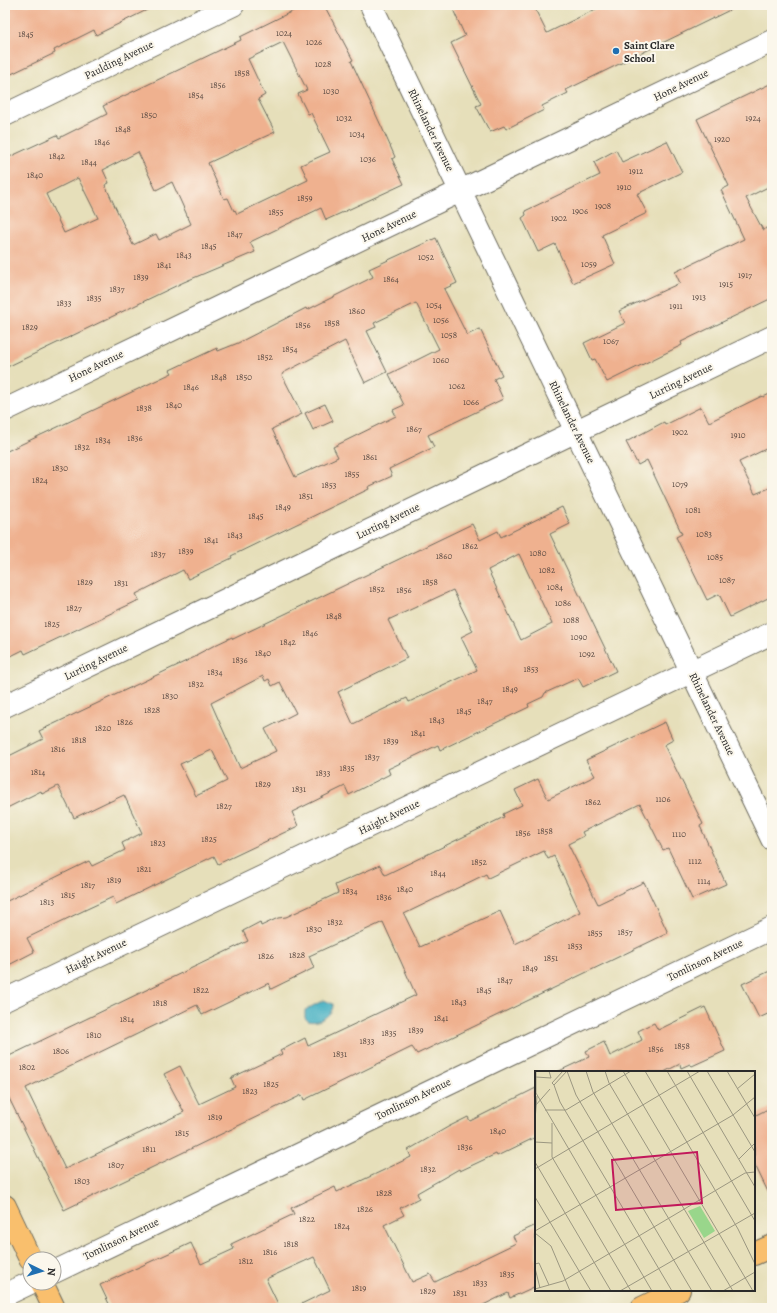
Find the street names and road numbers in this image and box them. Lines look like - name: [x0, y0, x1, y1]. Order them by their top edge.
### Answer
- street label: Paulding Avenue: [82, 37, 156, 83]
- street label: Hone Avenue: [651, 65, 711, 105]
- street label: Rhinelander Avenue: [404, 86, 458, 174]
- street label: Hone Avenue: [359, 206, 419, 246]
- street label: Hone Avenue: [66, 346, 126, 386]
- street label: Lurting Avenue: [647, 359, 715, 403]
- street label: Rhinelander Avenue: [545, 378, 599, 466]
- street label: Lurting Avenue: [354, 499, 422, 543]
- street label: Lurting Avenue: [62, 640, 130, 684]
- street label: Rhinelander Avenue: [685, 670, 739, 758]
- street label: Haight Avenue: [356, 796, 422, 838]
- street label: Haight Avenue: [63, 935, 129, 977]
- street label: Tomlinson Avenue: [665, 935, 745, 985]
- street label: Tomlinson Avenue: [373, 1074, 453, 1124]
- street label: Tomlinson Avenue: [81, 1214, 161, 1264]

